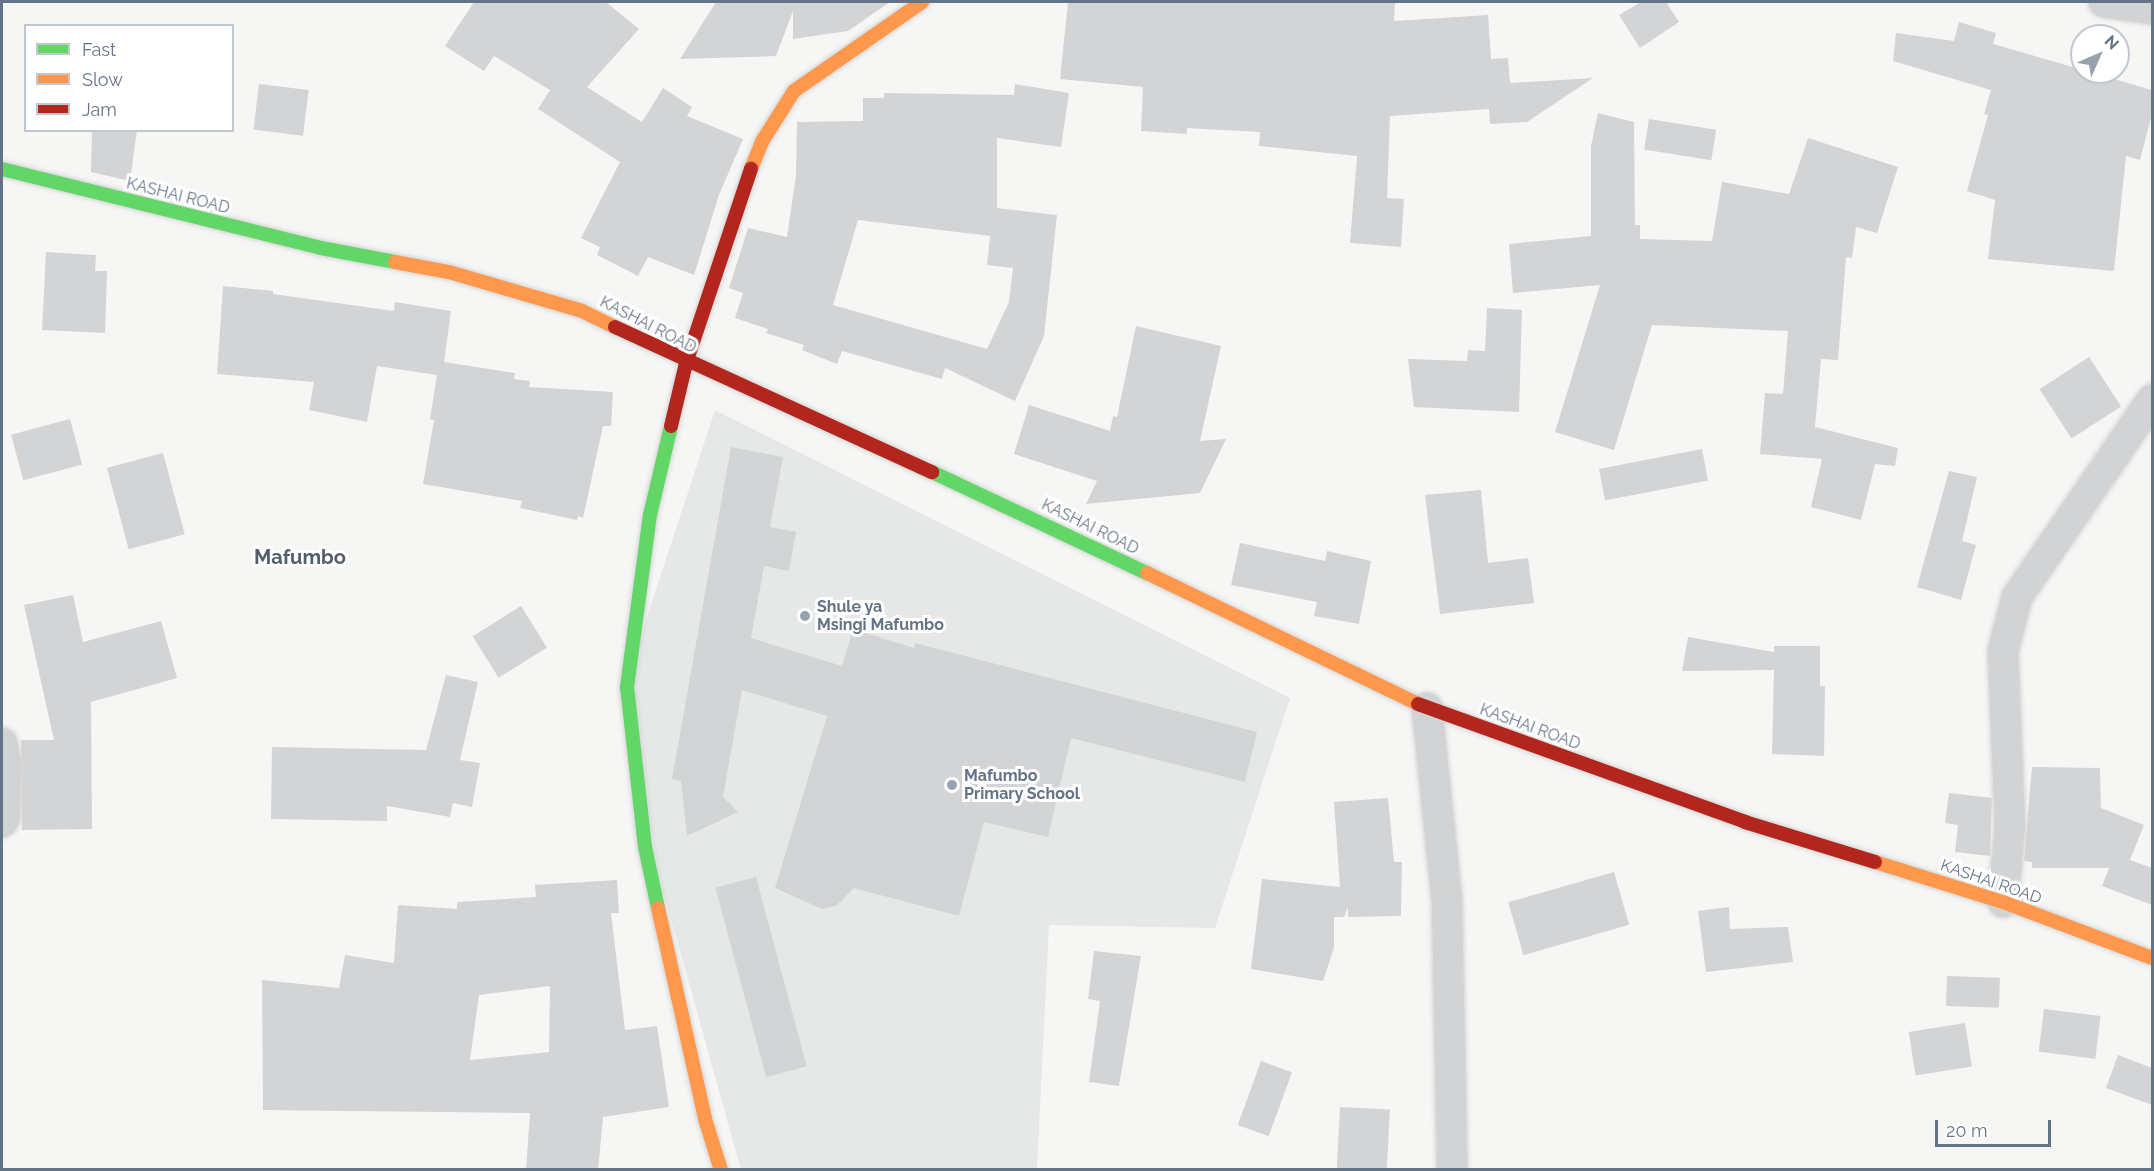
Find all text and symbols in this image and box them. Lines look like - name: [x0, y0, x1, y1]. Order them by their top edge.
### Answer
- legend: [24, 24, 234, 132]
- north arrow: [2070, 24, 2130, 84]
- text: N: [2101, 31, 2123, 53]
- text: Fast: [82, 39, 116, 60]
- text: Slow: [82, 69, 123, 90]
- text: Jam: [82, 99, 117, 120]
- street label: KASHAI ROAD: [124, 174, 232, 218]
- street label: KASHAI ROAD: [597, 292, 699, 358]
- street label: KASHAI ROAD: [1038, 495, 1142, 559]
- district label: Mafumbo: [254, 545, 346, 569]
- place label: Shule ya Msingi Mafumbo: [817, 597, 944, 635]
- marker: Shule ya Msingi Mafumbo: [798, 609, 812, 623]
- street label: KASHAI ROAD: [1477, 700, 1583, 754]
- place label: Mafumbo Primary School: [964, 766, 1080, 804]
- marker: Mafumbo Primary School: [945, 778, 959, 792]
- street label: KASHAI ROAD: [1938, 856, 2044, 908]
- scale bar: [1938, 1108, 2054, 1146]
- text: 20 m: [1946, 1120, 1988, 1141]

